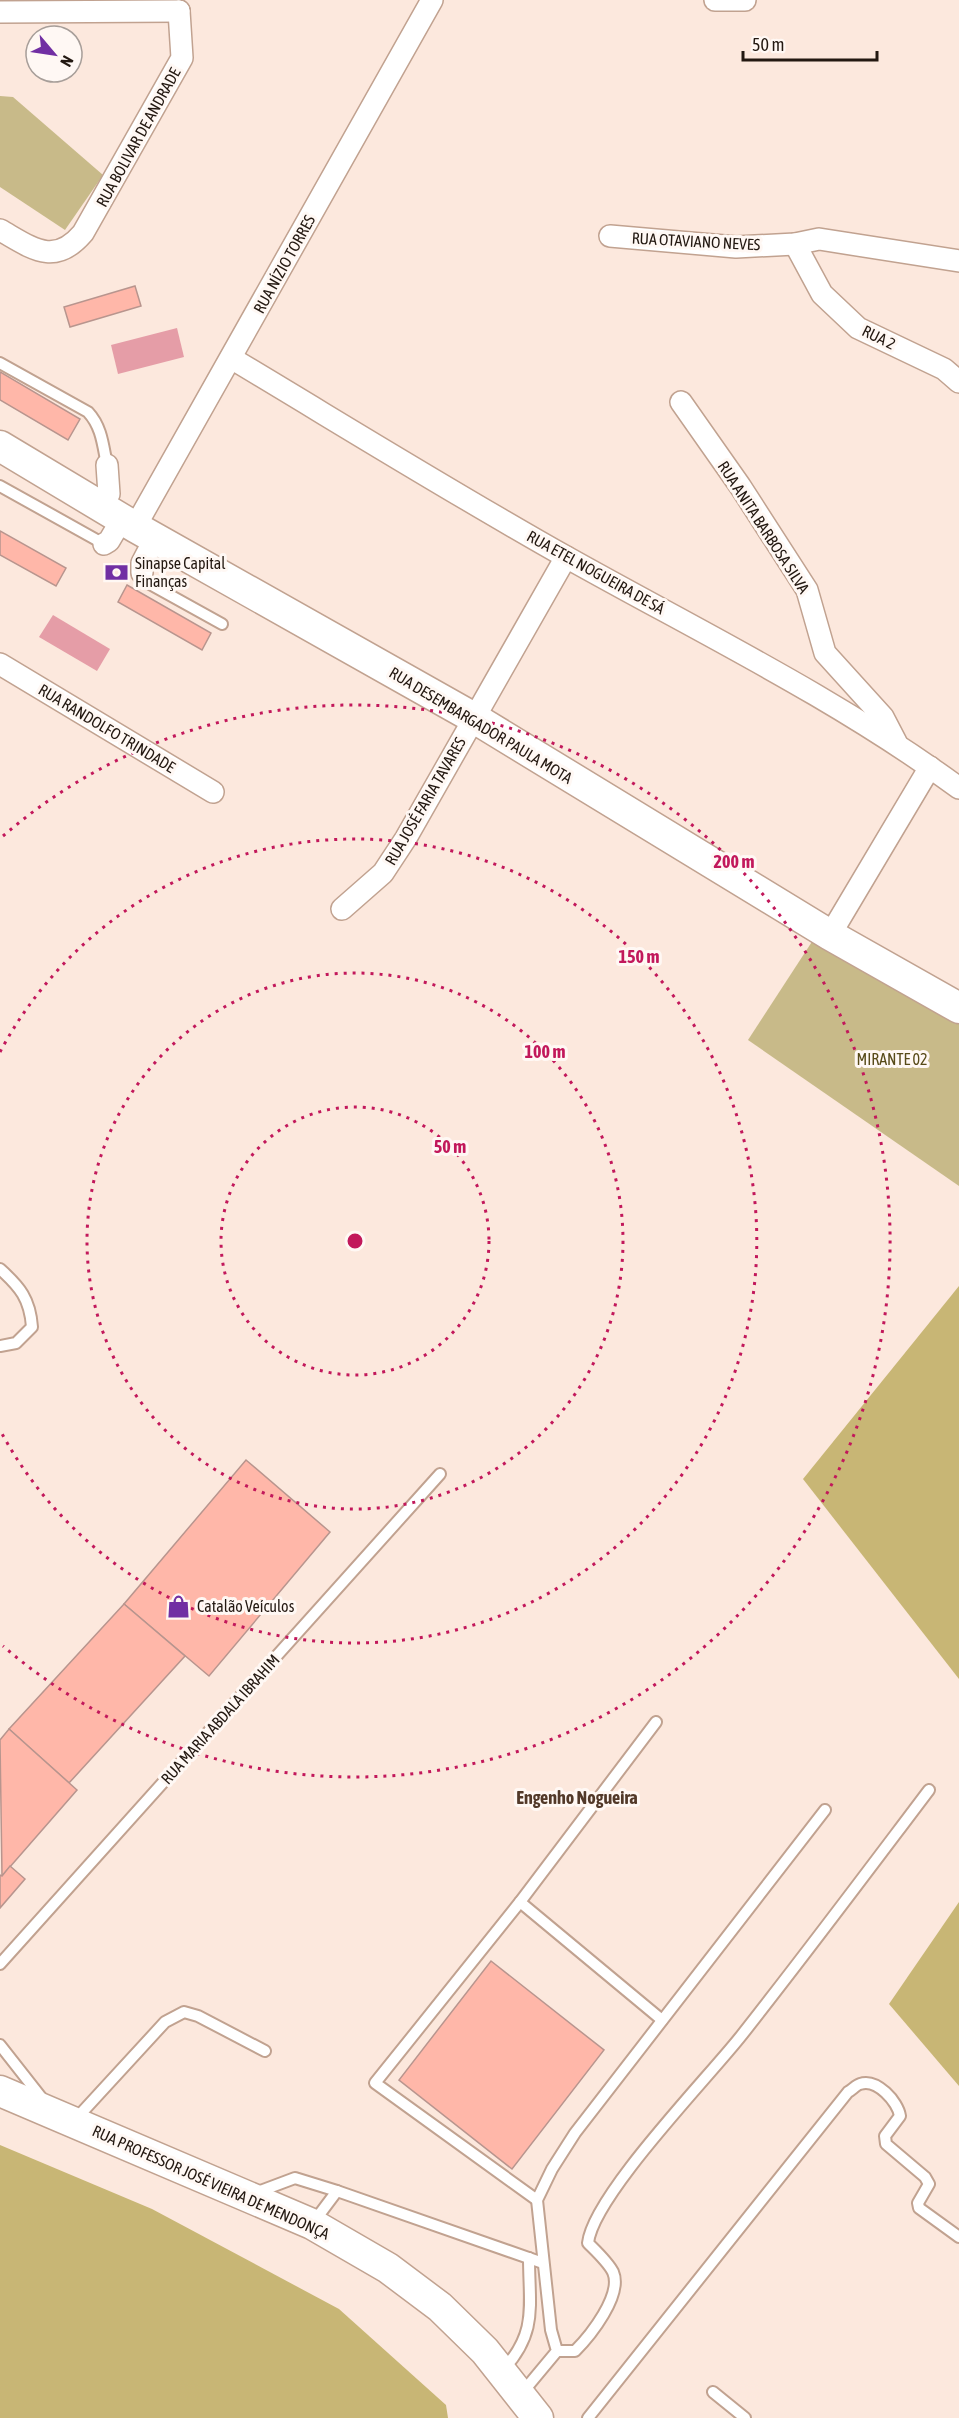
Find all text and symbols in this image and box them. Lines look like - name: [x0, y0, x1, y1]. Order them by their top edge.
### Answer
- north arrow: [24, 24, 84, 84]
- scale bar: [743, 24, 876, 62]
- text: 50 m: [752, 34, 784, 55]
- text: N: [57, 53, 77, 70]
- street label: RUA BOLIVAR DE ANDRADE: [92, 64, 184, 210]
- street label: RUA NÍZIO TORRES: [250, 212, 319, 316]
- street label: RUA OTAVIANO NEVES: [631, 229, 761, 253]
- street label: RUA 2: [859, 321, 899, 353]
- street label: RUA ANITA BARBOSA SILVA: [715, 458, 814, 597]
- street label: RUA ETEL NOGUEIRA DE SÁ: [524, 527, 668, 617]
- place label: Sinapse Capital Finanças: [135, 554, 226, 591]
- bank icon: Sinapse Capital Finanças: [104, 559, 130, 585]
- street label: RUA DESEMBARGADOR PAULA MOTA: [386, 663, 576, 787]
- street label: RUA RANDOLFO TRINDADE: [35, 680, 179, 776]
- street label: RUA JOSÉ FARIA TAVARES: [381, 734, 469, 868]
- text: 200 m: [714, 851, 754, 872]
- text: 150 m: [619, 946, 659, 967]
- text: 100 m: [525, 1041, 565, 1062]
- park label: MIRANTE 02: [856, 1050, 928, 1068]
- text: 50 m: [434, 1136, 466, 1157]
- centre of rings: [345, 1231, 365, 1251]
- shop icon: Catalão Veículos: [166, 1593, 192, 1619]
- place label: Catalão Veículos: [197, 1597, 295, 1615]
- street label: RUA MARIA ABDALA IBRAHIM: [157, 1650, 283, 1788]
- district label: Engenho Nogueira: [516, 1787, 638, 1808]
- street label: RUA PROFESSOR JOSÉ VIEIRA DE MENDONÇA: [89, 2121, 332, 2244]

